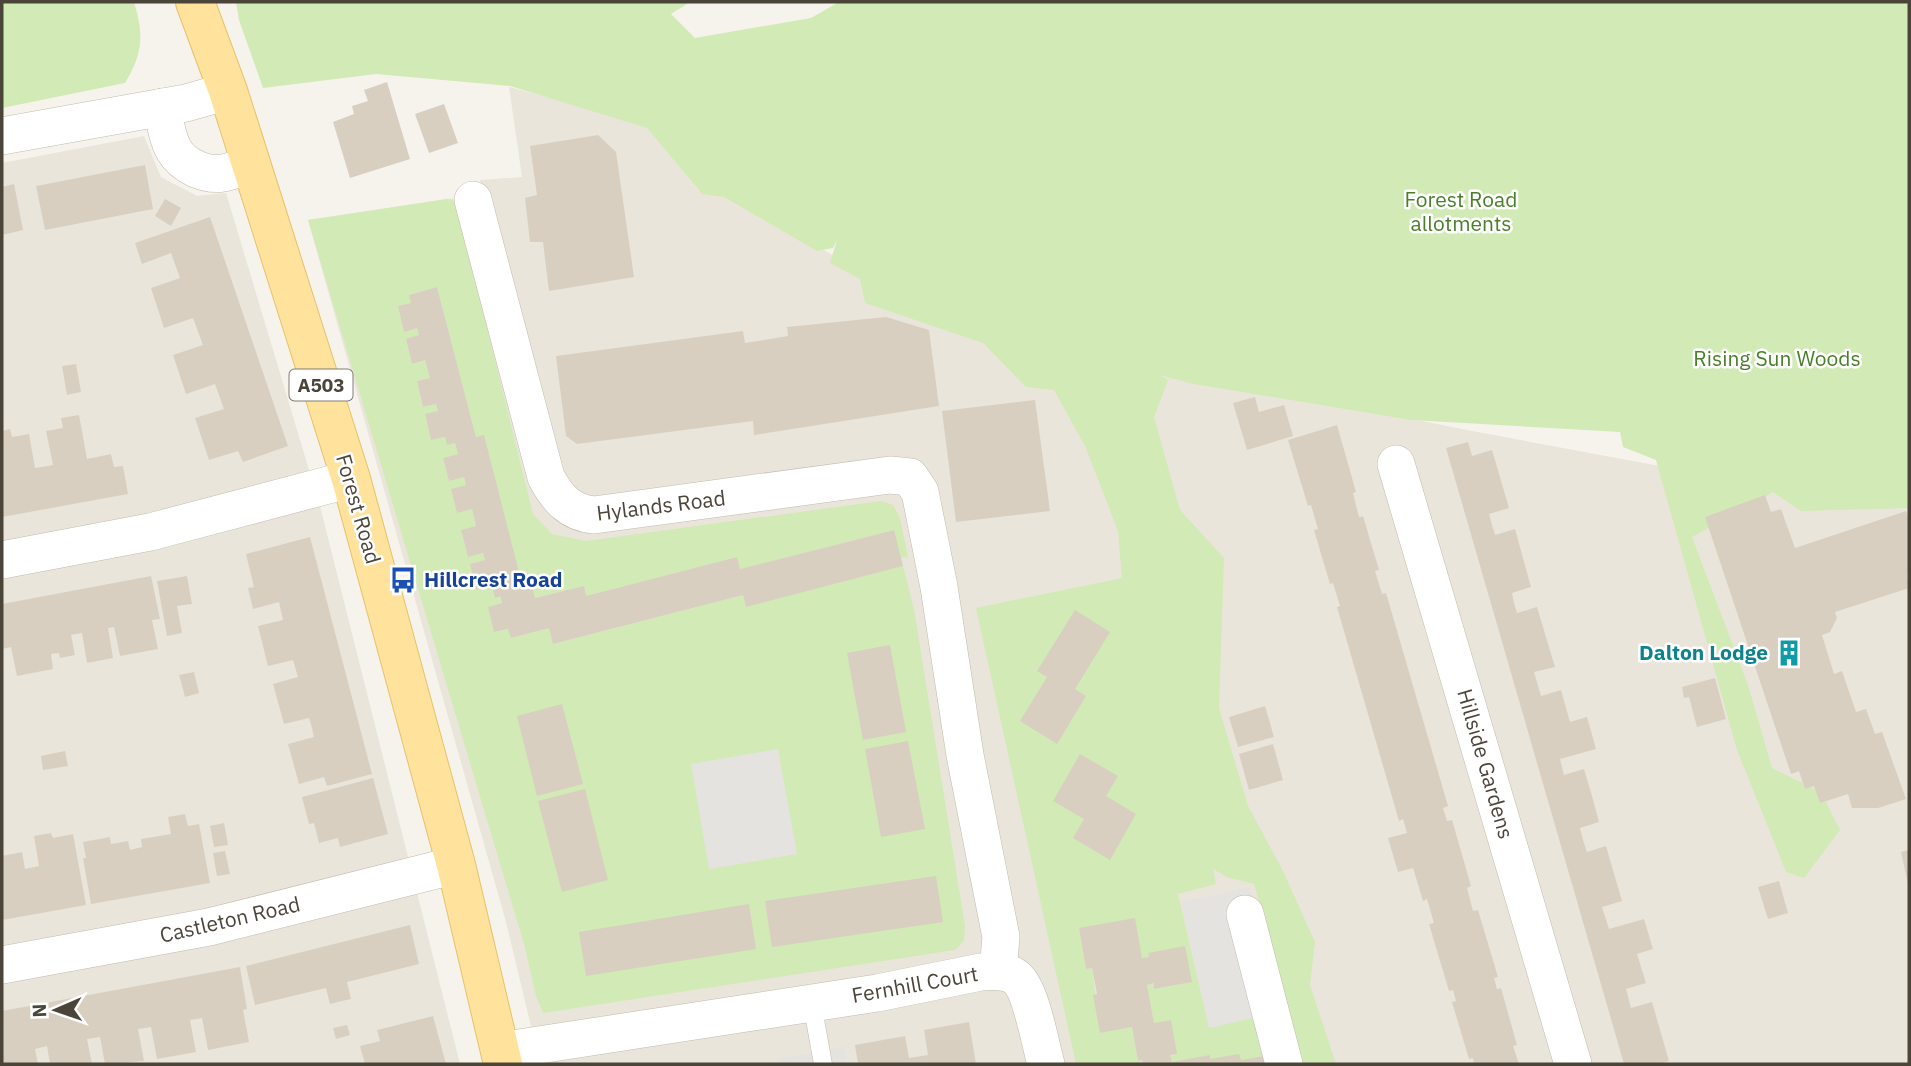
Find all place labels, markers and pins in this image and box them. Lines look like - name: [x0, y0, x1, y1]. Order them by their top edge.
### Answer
- bus stop icon: Hillcrest Road: [388, 565, 418, 595]
- place label: Hillcrest Road: [424, 565, 563, 593]
- place label: Dalton Lodge: [1639, 638, 1768, 666]
- building icon: Dalton Lodge: [1774, 638, 1804, 668]

